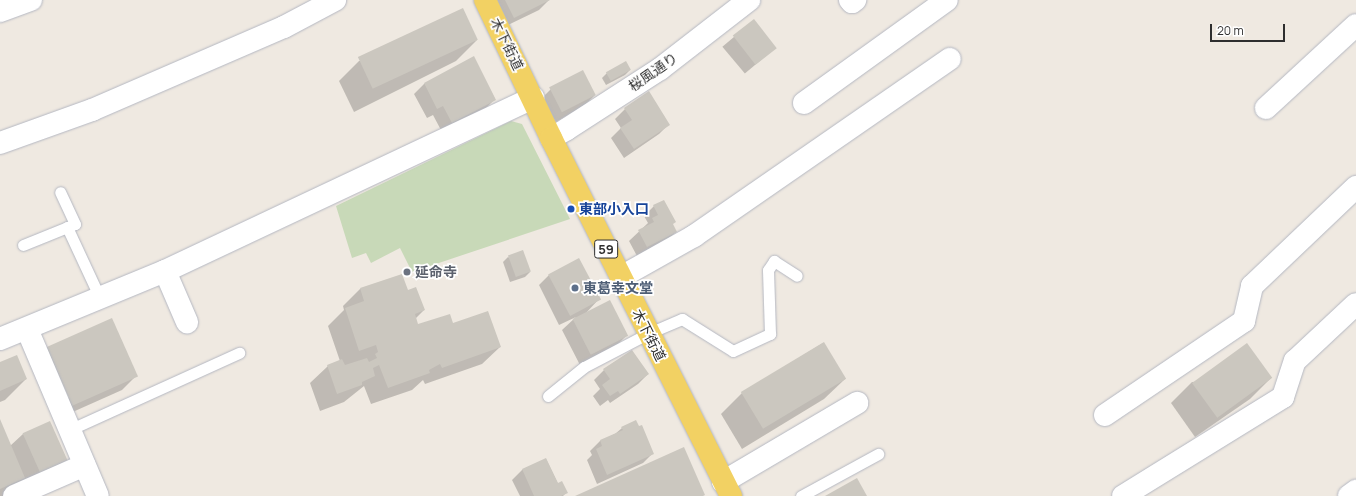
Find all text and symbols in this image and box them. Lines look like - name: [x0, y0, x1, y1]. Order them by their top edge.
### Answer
- street label: 木下街道: [487, 15, 527, 73]
- scale bar: [1212, 16, 1287, 42]
- text: 20 m: [1217, 22, 1244, 39]
- street label: 桜風通り: [625, 49, 681, 95]
- place label: 東部小入口: [579, 201, 649, 217]
- marker: 東部小入口: [566, 204, 576, 214]
- road number: 59: [594, 238, 618, 260]
- place label: 延命寺: [415, 264, 457, 280]
- marker: 延命寺: [402, 267, 412, 277]
- place label: 東葛幸文堂: [583, 280, 653, 296]
- marker: 東葛幸文堂: [570, 283, 580, 293]
- street label: 木下街道: [629, 306, 669, 364]

